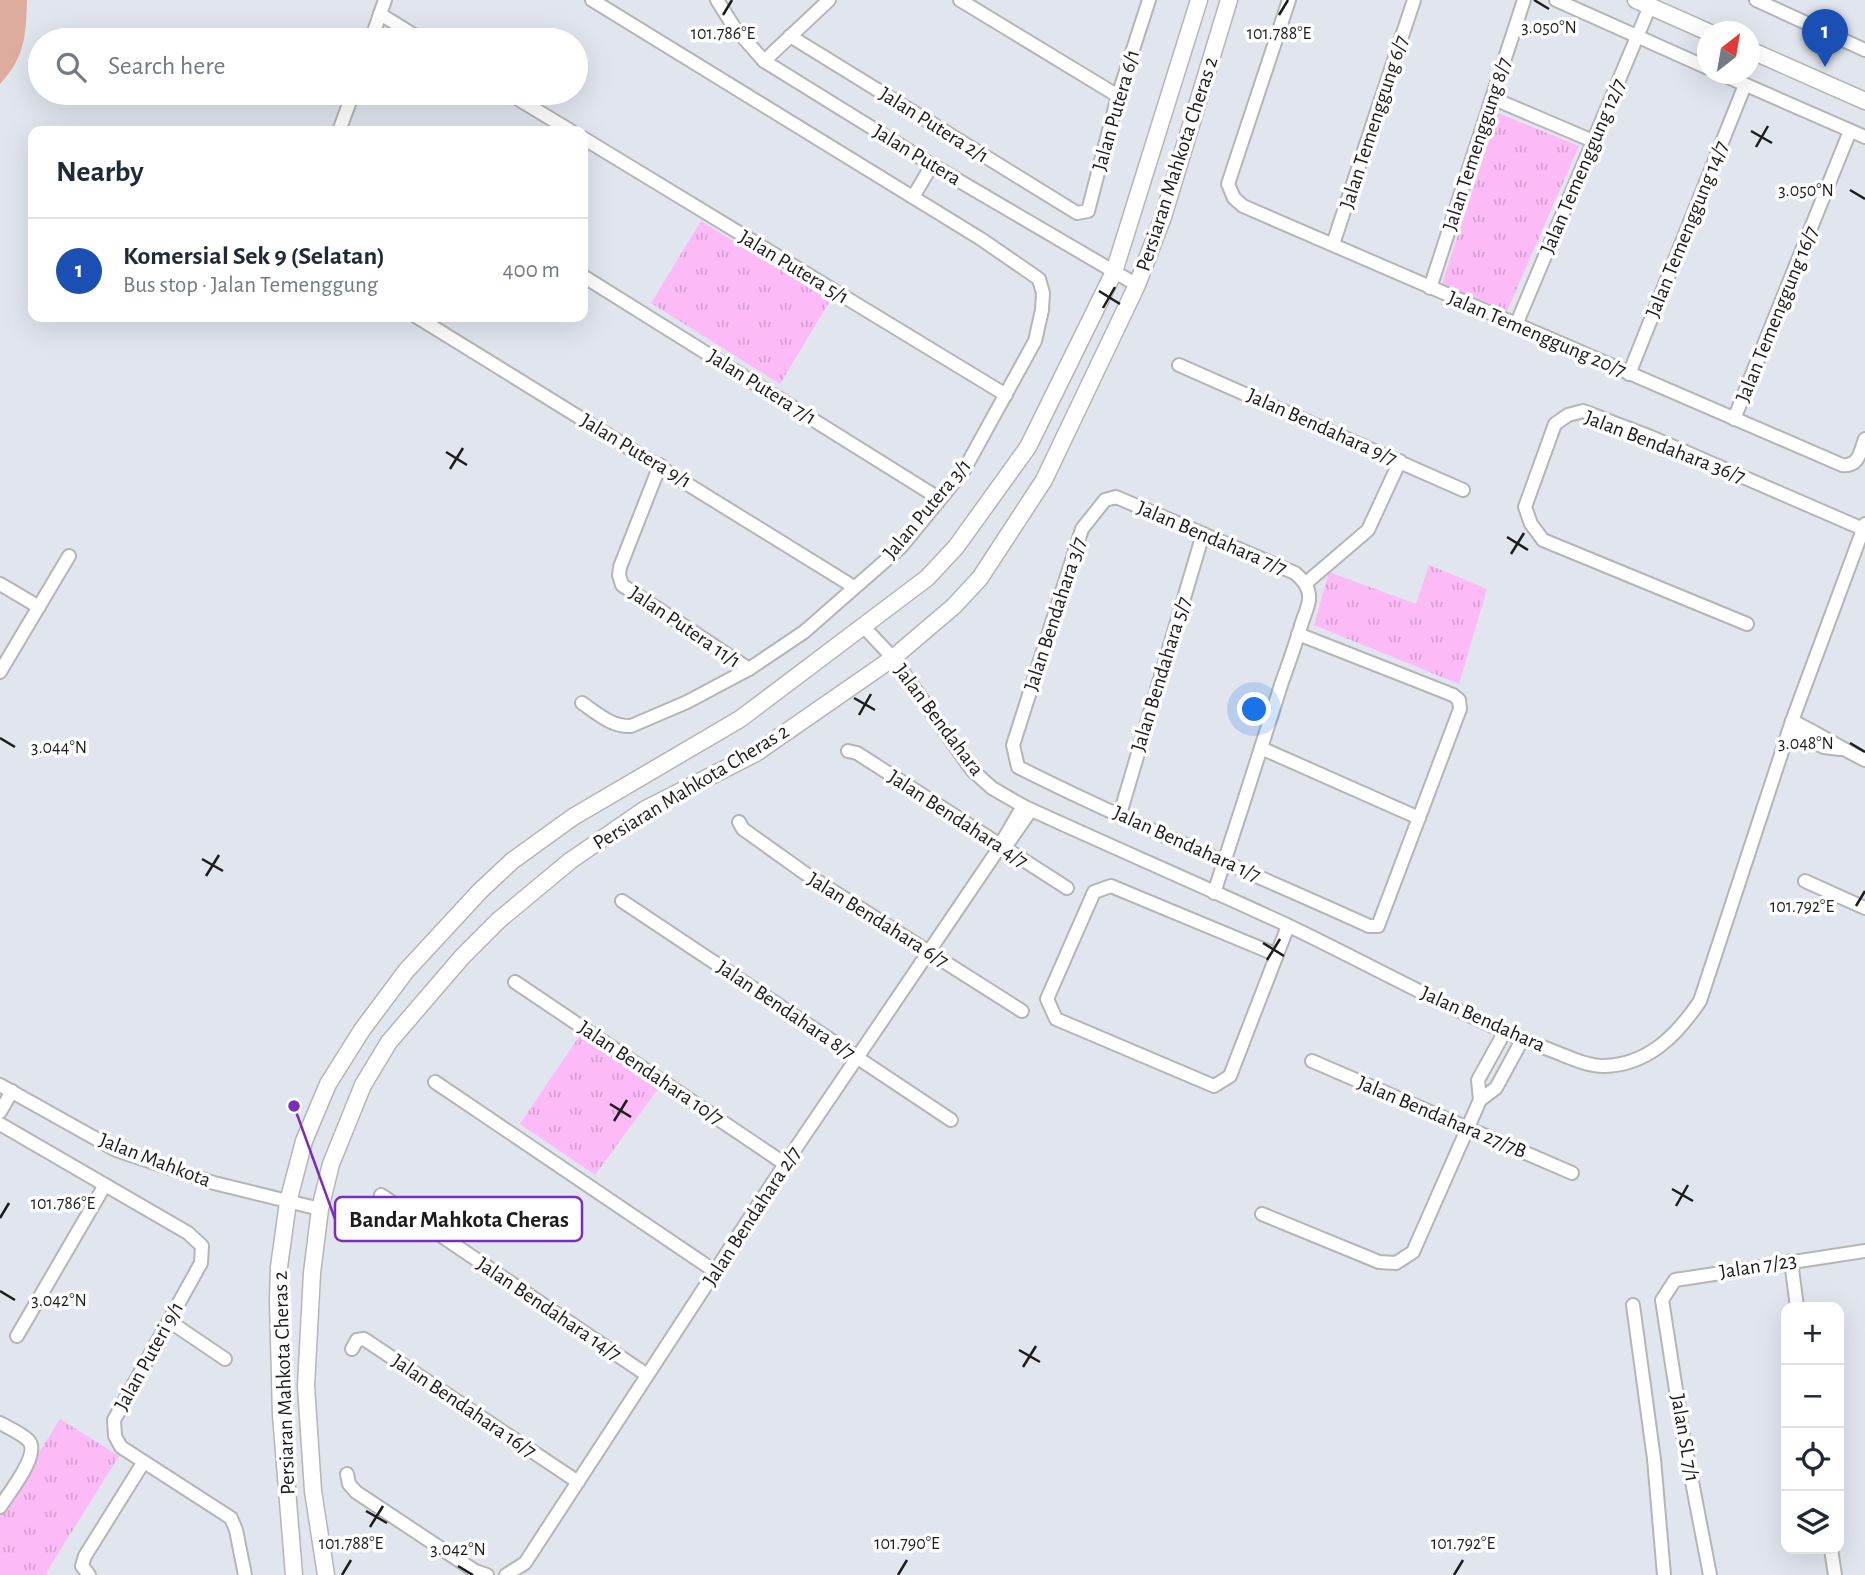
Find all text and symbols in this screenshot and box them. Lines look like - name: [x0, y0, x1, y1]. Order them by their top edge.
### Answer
- pin: 1: [1802, 9, 1848, 67]
- text: 3.050°N: [1521, 19, 1577, 37]
- north arrow: [1697, 21, 1760, 84]
- text: 101.786°E: [691, 25, 756, 43]
- text: 101.788°E: [1247, 25, 1312, 43]
- search box: [28, 28, 588, 105]
- street label: Jalan Temenggung 6/7: [1336, 33, 1412, 211]
- street label: Jalan Putera 6/1: [1089, 47, 1143, 173]
- icon: search: [52, 48, 90, 86]
- text: Search here: [108, 53, 226, 79]
- street label: Persiaran Mahkota Cheras 2: [1132, 54, 1222, 274]
- street label: Jalan Temenggung 8/7: [1439, 55, 1515, 233]
- street label: Jalan Temenggung 12/7: [1537, 75, 1629, 257]
- street label: Jalan Putera 2/1: [874, 81, 994, 169]
- street label: Jalan Putera: [868, 119, 966, 191]
- street label: Jalan Temenggung 14/7: [1642, 138, 1732, 320]
- text: Nearby: [56, 157, 144, 187]
- text: 3.050°N: [1778, 182, 1834, 200]
- street label: Jalan Temenggung 16/7: [1732, 223, 1822, 405]
- street label: Jalan Putera 5/1: [735, 226, 853, 308]
- text: Komersial Sek 9 (Selatan): [123, 243, 385, 269]
- text: 1: [75, 259, 83, 282]
- text: 400 m: [502, 259, 560, 282]
- text: Bus stop · Jalan Temenggung: [123, 274, 378, 297]
- street label: Jalan Temenggung 20/7: [1445, 287, 1629, 381]
- street label: Jalan Putera 7/1: [704, 345, 820, 429]
- street label: Jalan Bendahara 9/7: [1244, 385, 1400, 470]
- street label: Jalan Bendahara 36/7: [1582, 407, 1749, 487]
- street label: Jalan Putera 9/1: [577, 410, 695, 492]
- street label: Jalan Putera 3/1: [879, 455, 975, 563]
- street label: Jalan Bendahara 7/7: [1134, 497, 1290, 579]
- street label: Jalan Bendahara 3/7: [1020, 534, 1090, 694]
- street label: Jalan Putera 11/1: [625, 582, 745, 672]
- street label: Jalan Bendahara 5/7: [1127, 594, 1195, 754]
- street label: Jalan Bendahara: [890, 660, 988, 780]
- your location: [1237, 692, 1271, 726]
- street label: Persiaran Mahkota Cheras 2: [590, 720, 792, 854]
- text: 3.048°N: [1778, 735, 1834, 753]
- text: 3.044°N: [31, 739, 87, 757]
- street label: Jalan Bendahara 4/7: [884, 766, 1032, 872]
- street label: Jalan Bendahara 1/7: [1110, 802, 1264, 886]
- street label: Jalan Bendahara 6/7: [804, 868, 952, 972]
- text: 101.792°E: [1770, 898, 1834, 916]
- street label: Jalan Bendahara 8/7: [713, 956, 859, 1064]
- street label: Jalan Bendahara: [1418, 982, 1549, 1056]
- street label: Jalan Bendahara 10/7: [575, 1017, 728, 1129]
- street label: Jalan Bendahara 27/7B: [1354, 1072, 1530, 1162]
- street label: Jalan Mahkota: [96, 1129, 214, 1191]
- street label: Jalan Bendahara 2/7: [699, 1142, 805, 1289]
- text: 101.786°E: [31, 1195, 96, 1213]
- callout: Bandar Mahkota Cheras: [335, 1197, 582, 1241]
- text: Bandar Mahkota Cheras: [349, 1209, 569, 1232]
- street label: Jalan 7/23: [1718, 1250, 1798, 1282]
- street label: Jalan Bendahara 14/7: [473, 1253, 625, 1365]
- street label: Persiaran Mahkota Cheras 2: [270, 1271, 298, 1495]
- text: 3.042°N: [31, 1292, 87, 1310]
- street label: Jalan Puteri 9/1: [111, 1298, 187, 1414]
- map controls: [1781, 1302, 1844, 1554]
- button: +: [1781, 1302, 1844, 1365]
- street label: Jalan Bendahara 16/7: [388, 1350, 540, 1462]
- button: −: [1781, 1365, 1844, 1428]
- street label: Jalan SL 7/1: [1667, 1392, 1703, 1484]
- button: locate: [1781, 1428, 1844, 1491]
- button: layers: [1781, 1491, 1844, 1554]
- text: 101.788°E: [319, 1535, 384, 1553]
- text: 101.790°E: [874, 1535, 940, 1553]
- text: 101.792°E: [1431, 1535, 1495, 1553]
- text: 3.042°N: [430, 1541, 486, 1559]

